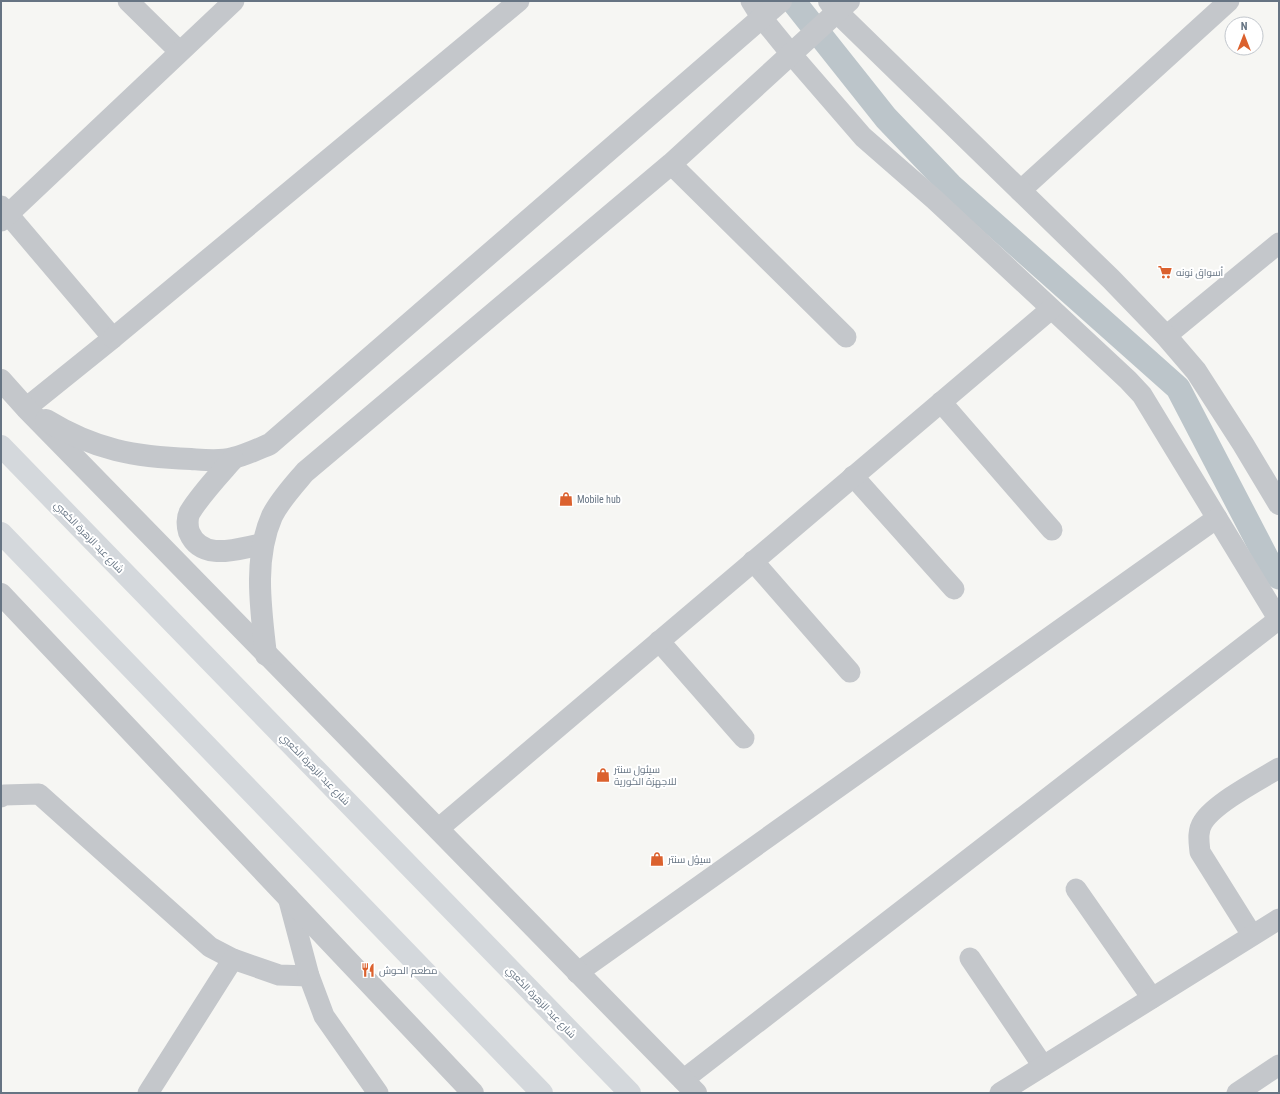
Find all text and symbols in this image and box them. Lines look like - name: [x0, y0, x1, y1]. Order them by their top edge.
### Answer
- north arrow: [1224, 16, 1264, 56]
- text: N: [1241, 20, 1248, 33]
- supermarket icon: أسواق نونه: [1157, 264, 1173, 280]
- place label: أسواق نونه: [1176, 266, 1224, 279]
- shop icon: Mobile hub: [558, 491, 574, 507]
- place label: Mobile hub: [577, 494, 621, 505]
- street label: شارع عبد الزهرة الكعبي: [51, 499, 126, 576]
- street label: شارع عبد الزهرة الكعبي: [277, 731, 352, 808]
- place label: سيئول سنتر للاجهزة الكورية: [613, 764, 676, 788]
- shop icon: سيئول سنتر للاجهزة الكورية: [595, 767, 611, 783]
- shop icon: سيؤل سنتر: [649, 851, 665, 867]
- place label: سيؤل سنتر: [667, 854, 711, 866]
- restaurant icon: مطعم الحوش: [360, 962, 376, 978]
- street label: شارع عبد الزهرة الكعبي: [503, 964, 578, 1041]
- place label: مطعم الحوش: [379, 965, 438, 978]

